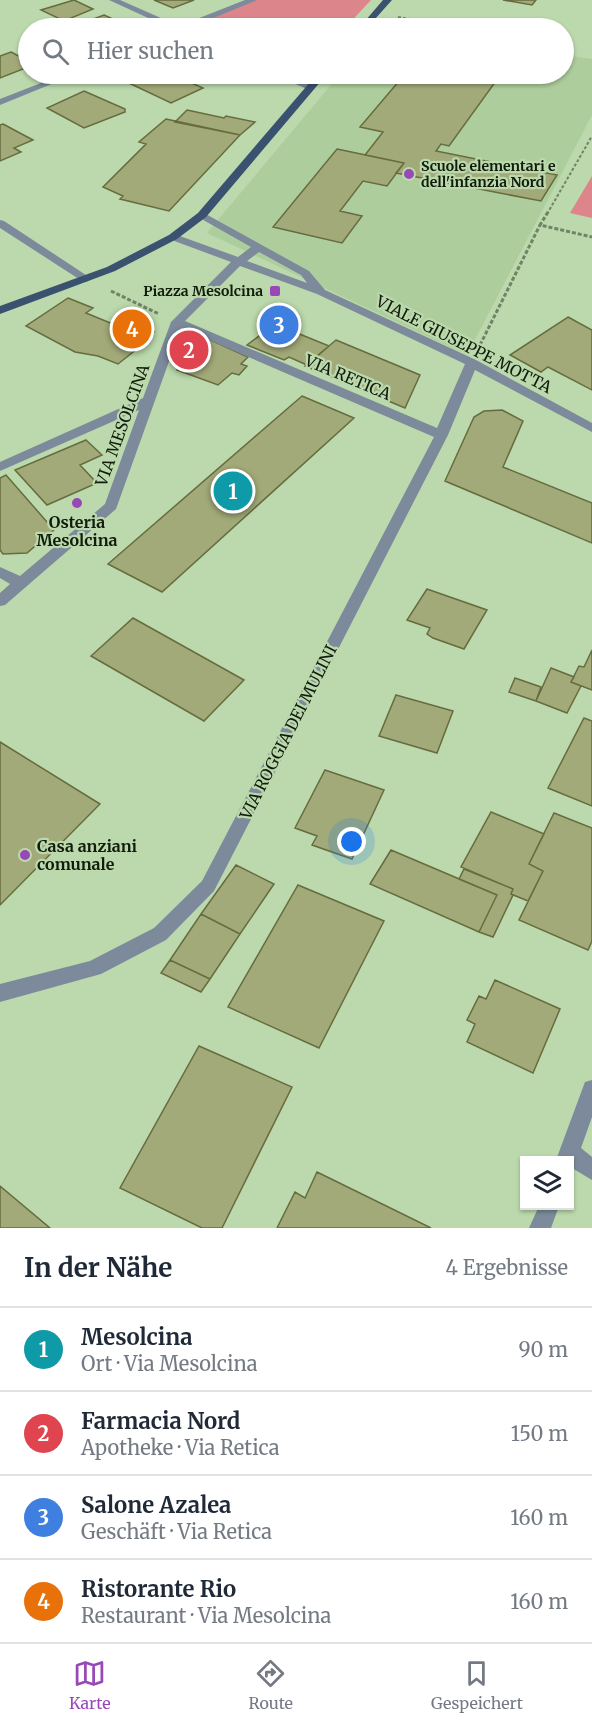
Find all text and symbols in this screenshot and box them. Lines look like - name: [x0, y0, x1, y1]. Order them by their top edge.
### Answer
- search box: [18, 18, 574, 84]
- icon: search: [39, 35, 72, 68]
- text: Hier suchen: [87, 37, 214, 65]
- place label: Scuole elementari e dell'infanzia Nord: [421, 157, 556, 191]
- marker: Scuole elementari e dell'infanzia Nord: [402, 167, 416, 181]
- place label: Piazza Mesolcina: [143, 282, 263, 300]
- marker: Piazza Mesolcina: [268, 284, 282, 298]
- street label: VIALE GIUSEPPE MOTTA: [372, 290, 556, 397]
- pin: 3: [260, 302, 298, 348]
- pin: 4: [112, 306, 152, 352]
- pin: 2: [170, 328, 208, 372]
- street label: VIA RETICA: [301, 350, 395, 404]
- street label: VIA MESOLCINA: [90, 360, 154, 490]
- pin: 1: [214, 468, 252, 514]
- marker: Osteria Mesolcina: [70, 496, 84, 510]
- place label: Osteria Mesolcina: [36, 512, 118, 550]
- street label: VIA ROGGIA DEI MULINI: [235, 641, 341, 823]
- your location: [337, 827, 366, 856]
- place label: Casa anziani comunale: [37, 836, 138, 874]
- marker: Casa anziani comunale: [18, 848, 32, 862]
- map controls: [520, 1156, 574, 1210]
- button: layers: [520, 1156, 574, 1210]
- text: In der Nähe: [24, 1251, 172, 1284]
- text: 4 Ergebnisse: [446, 1255, 568, 1280]
- text: Mesolcina: [81, 1323, 193, 1351]
- text: 1: [39, 1337, 48, 1362]
- text: 90 m: [518, 1337, 568, 1362]
- text: Ort · Via Mesolcina: [81, 1351, 257, 1376]
- text: Farmacia Nord: [81, 1407, 240, 1435]
- text: 2: [38, 1421, 49, 1446]
- text: 150 m: [511, 1421, 568, 1446]
- text: Apotheke · Via Retica: [81, 1435, 279, 1460]
- text: Salone Azalea: [81, 1491, 231, 1519]
- text: 3: [38, 1505, 49, 1530]
- text: 160 m: [510, 1505, 568, 1530]
- text: Geschäft · Via Retica: [81, 1519, 272, 1544]
- text: Ristorante Rio: [81, 1575, 236, 1603]
- text: 4: [37, 1589, 50, 1614]
- text: 160 m: [510, 1589, 568, 1614]
- text: Restaurant · Via Mesolcina: [81, 1603, 331, 1628]
- tab: Karte: [69, 1657, 111, 1713]
- tab: Route: [248, 1657, 293, 1713]
- tab: Gespeichert: [431, 1657, 523, 1713]

